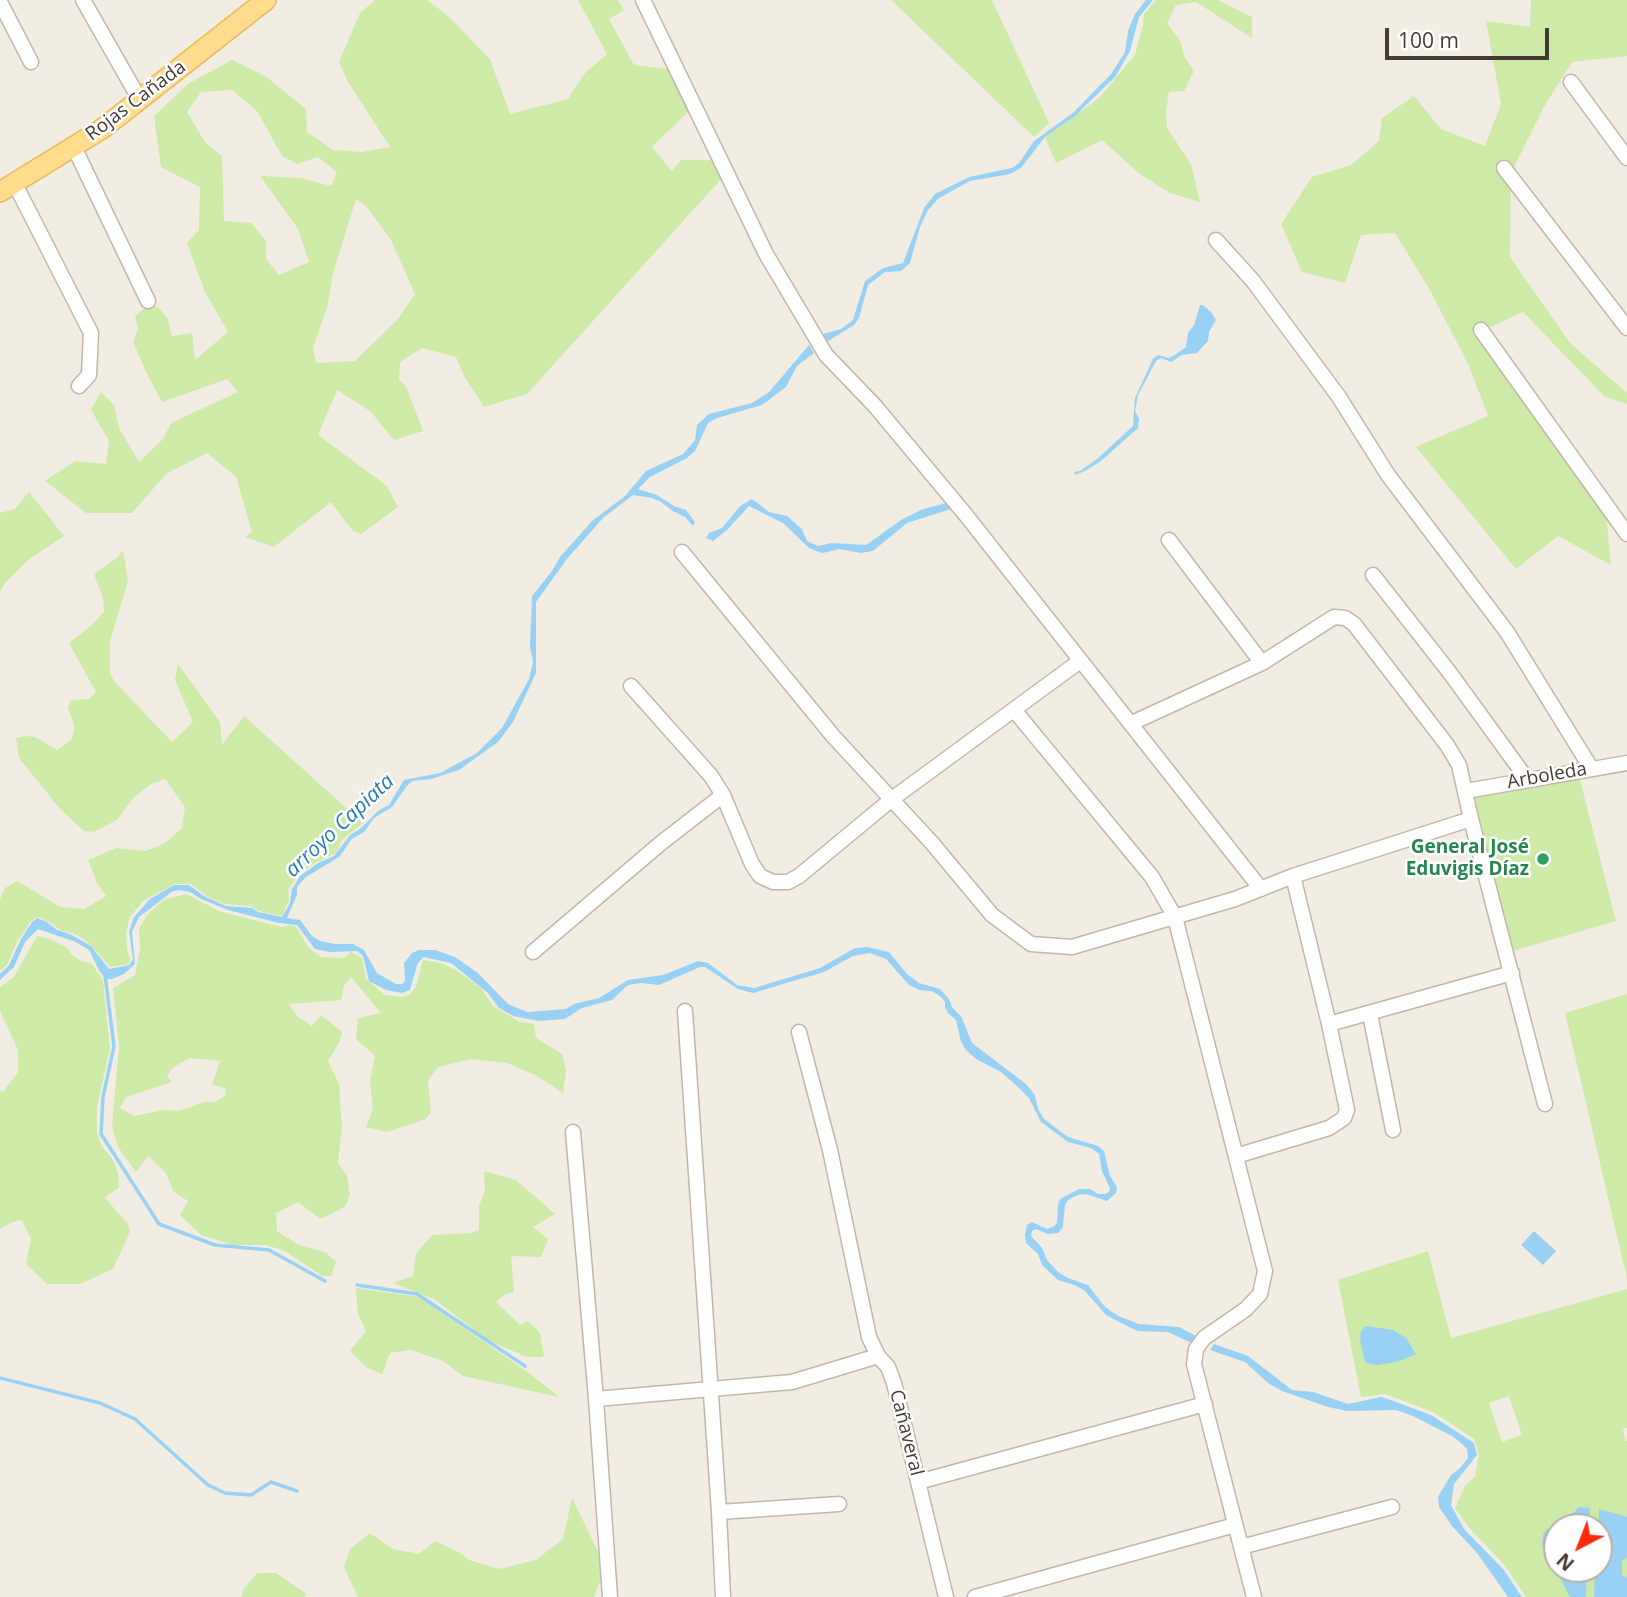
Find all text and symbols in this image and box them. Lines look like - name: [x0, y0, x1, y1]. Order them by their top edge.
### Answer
- scale bar: [1389, 14, 1554, 58]
- text: 100 m: [1398, 26, 1459, 54]
- street label: Rojas Cañada: [81, 56, 191, 146]
- street label: Arboleda: [1505, 758, 1589, 794]
- water label: arroyo Capiata: [280, 769, 400, 883]
- place label: General José Eduvigis Díaz: [1406, 837, 1529, 881]
- marker: General José Eduvigis Díaz: [1535, 851, 1551, 867]
- street label: Cañaveral: [884, 1388, 928, 1478]
- north arrow: [1543, 1513, 1613, 1583]
- text: N: [1551, 1547, 1580, 1577]

